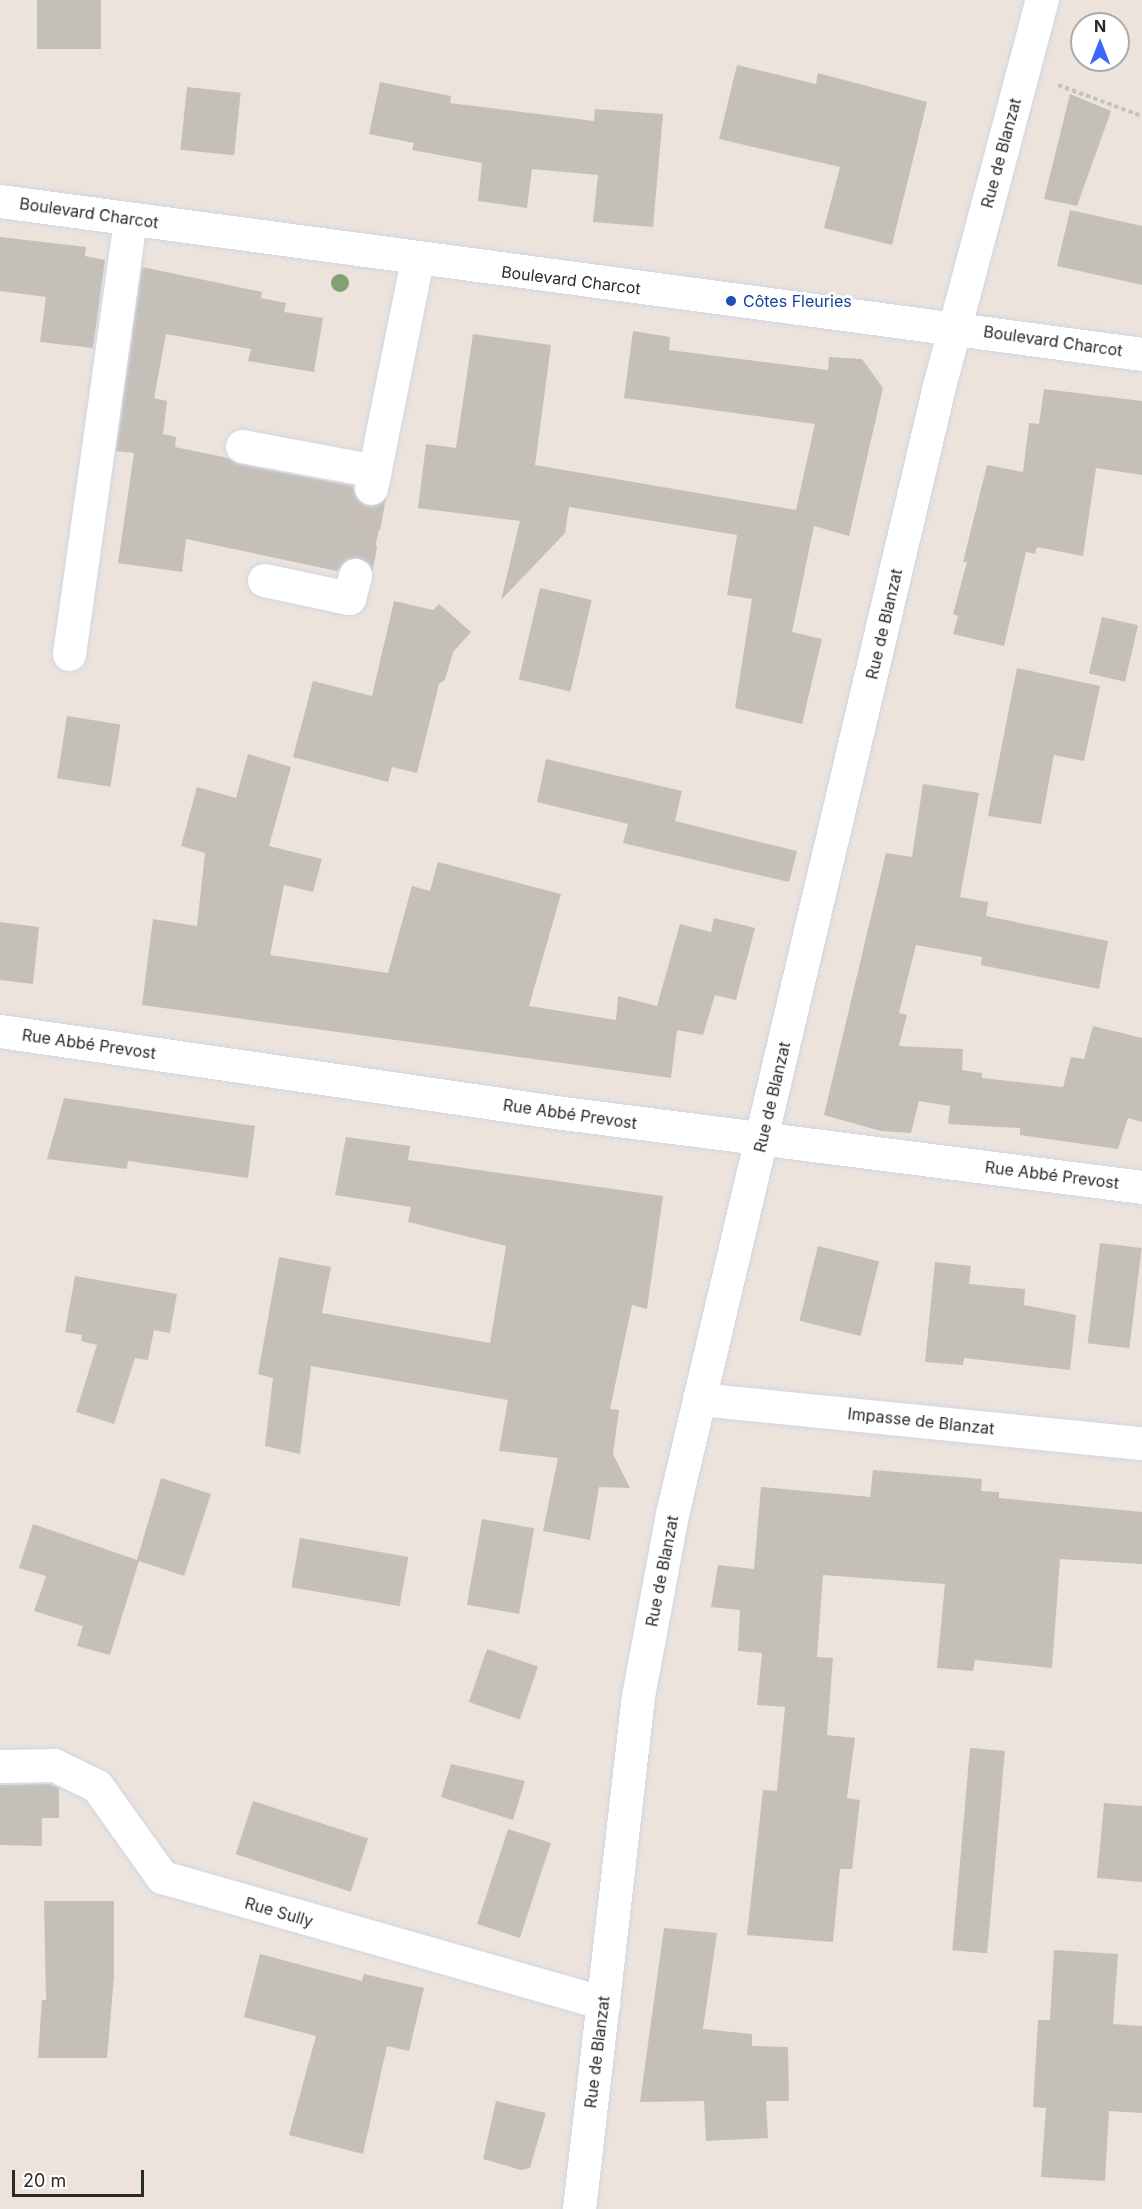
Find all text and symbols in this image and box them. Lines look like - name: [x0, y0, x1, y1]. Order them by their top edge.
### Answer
- north arrow: [1070, 12, 1130, 72]
- text: N: [1094, 16, 1106, 36]
- street label: Rue de Blanzat: [977, 96, 1025, 210]
- street label: Boulevard Charcot: [18, 194, 160, 232]
- street label: Boulevard Charcot: [500, 262, 642, 298]
- place label: Côtes Fleuries: [743, 291, 852, 311]
- marker: Côtes Fleuries: [724, 294, 738, 308]
- street label: Boulevard Charcot: [982, 322, 1124, 360]
- street label: Rue de Blanzat: [862, 567, 906, 681]
- street label: Rue Abbé Prevost: [21, 1025, 157, 1063]
- street label: Rue de Blanzat: [750, 1040, 794, 1154]
- street label: Rue Abbé Prevost: [502, 1095, 638, 1133]
- street label: Rue Abbé Prevost: [984, 1157, 1120, 1193]
- street label: Impasse de Blanzat: [847, 1404, 995, 1438]
- street label: Rue de Blanzat: [642, 1514, 682, 1628]
- street label: Rue Sully: [243, 1893, 315, 1931]
- street label: Rue de Blanzat: [581, 1995, 613, 2109]
- scale bar: [15, 2158, 147, 2196]
- text: 20 m: [23, 2170, 66, 2191]

